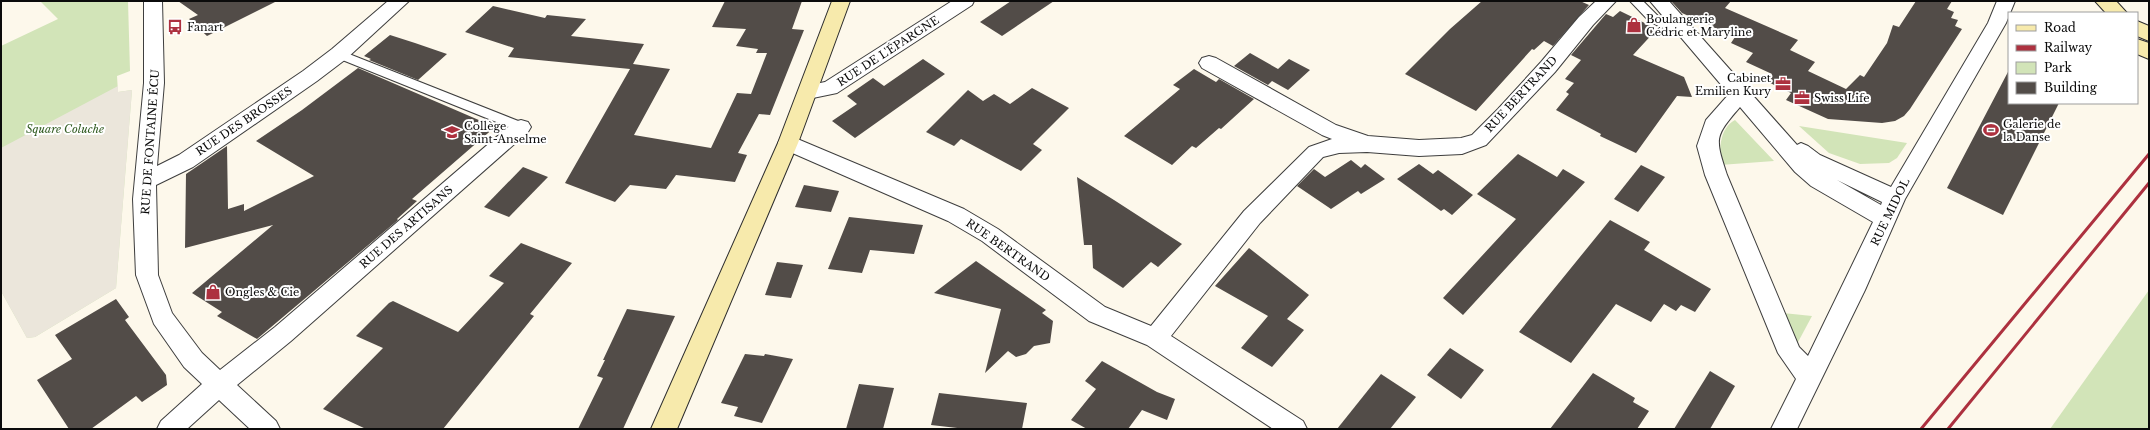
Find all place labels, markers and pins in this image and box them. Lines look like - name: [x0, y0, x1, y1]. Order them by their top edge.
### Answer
- place label: Boulangerie Cédric et Maryline: [1646, 12, 1752, 39]
- shop icon: Boulangerie Cédric et Maryline: [1625, 16, 1643, 34]
- bus stop icon: Fanart: [166, 18, 184, 36]
- place label: Fanart: [187, 20, 224, 34]
- place label: Cabinet Emilien Kury: [1695, 71, 1772, 98]
- office icon: Cabinet Emilien Kury: [1774, 75, 1792, 93]
- office icon: Swiss Life: [1793, 89, 1811, 107]
- place label: Swiss Life: [1814, 91, 1870, 105]
- place label: Galerie de la Danse: [2003, 117, 2061, 144]
- place label: Collège Saint-Anselme: [464, 119, 547, 146]
- sports icon: Galerie de la Danse: [1982, 121, 2000, 139]
- school or university icon: Collège Saint-Anselme: [443, 123, 461, 141]
- shop icon: Ongles & Cie: [204, 283, 222, 301]
- place label: Ongles & Cie: [225, 285, 299, 299]

